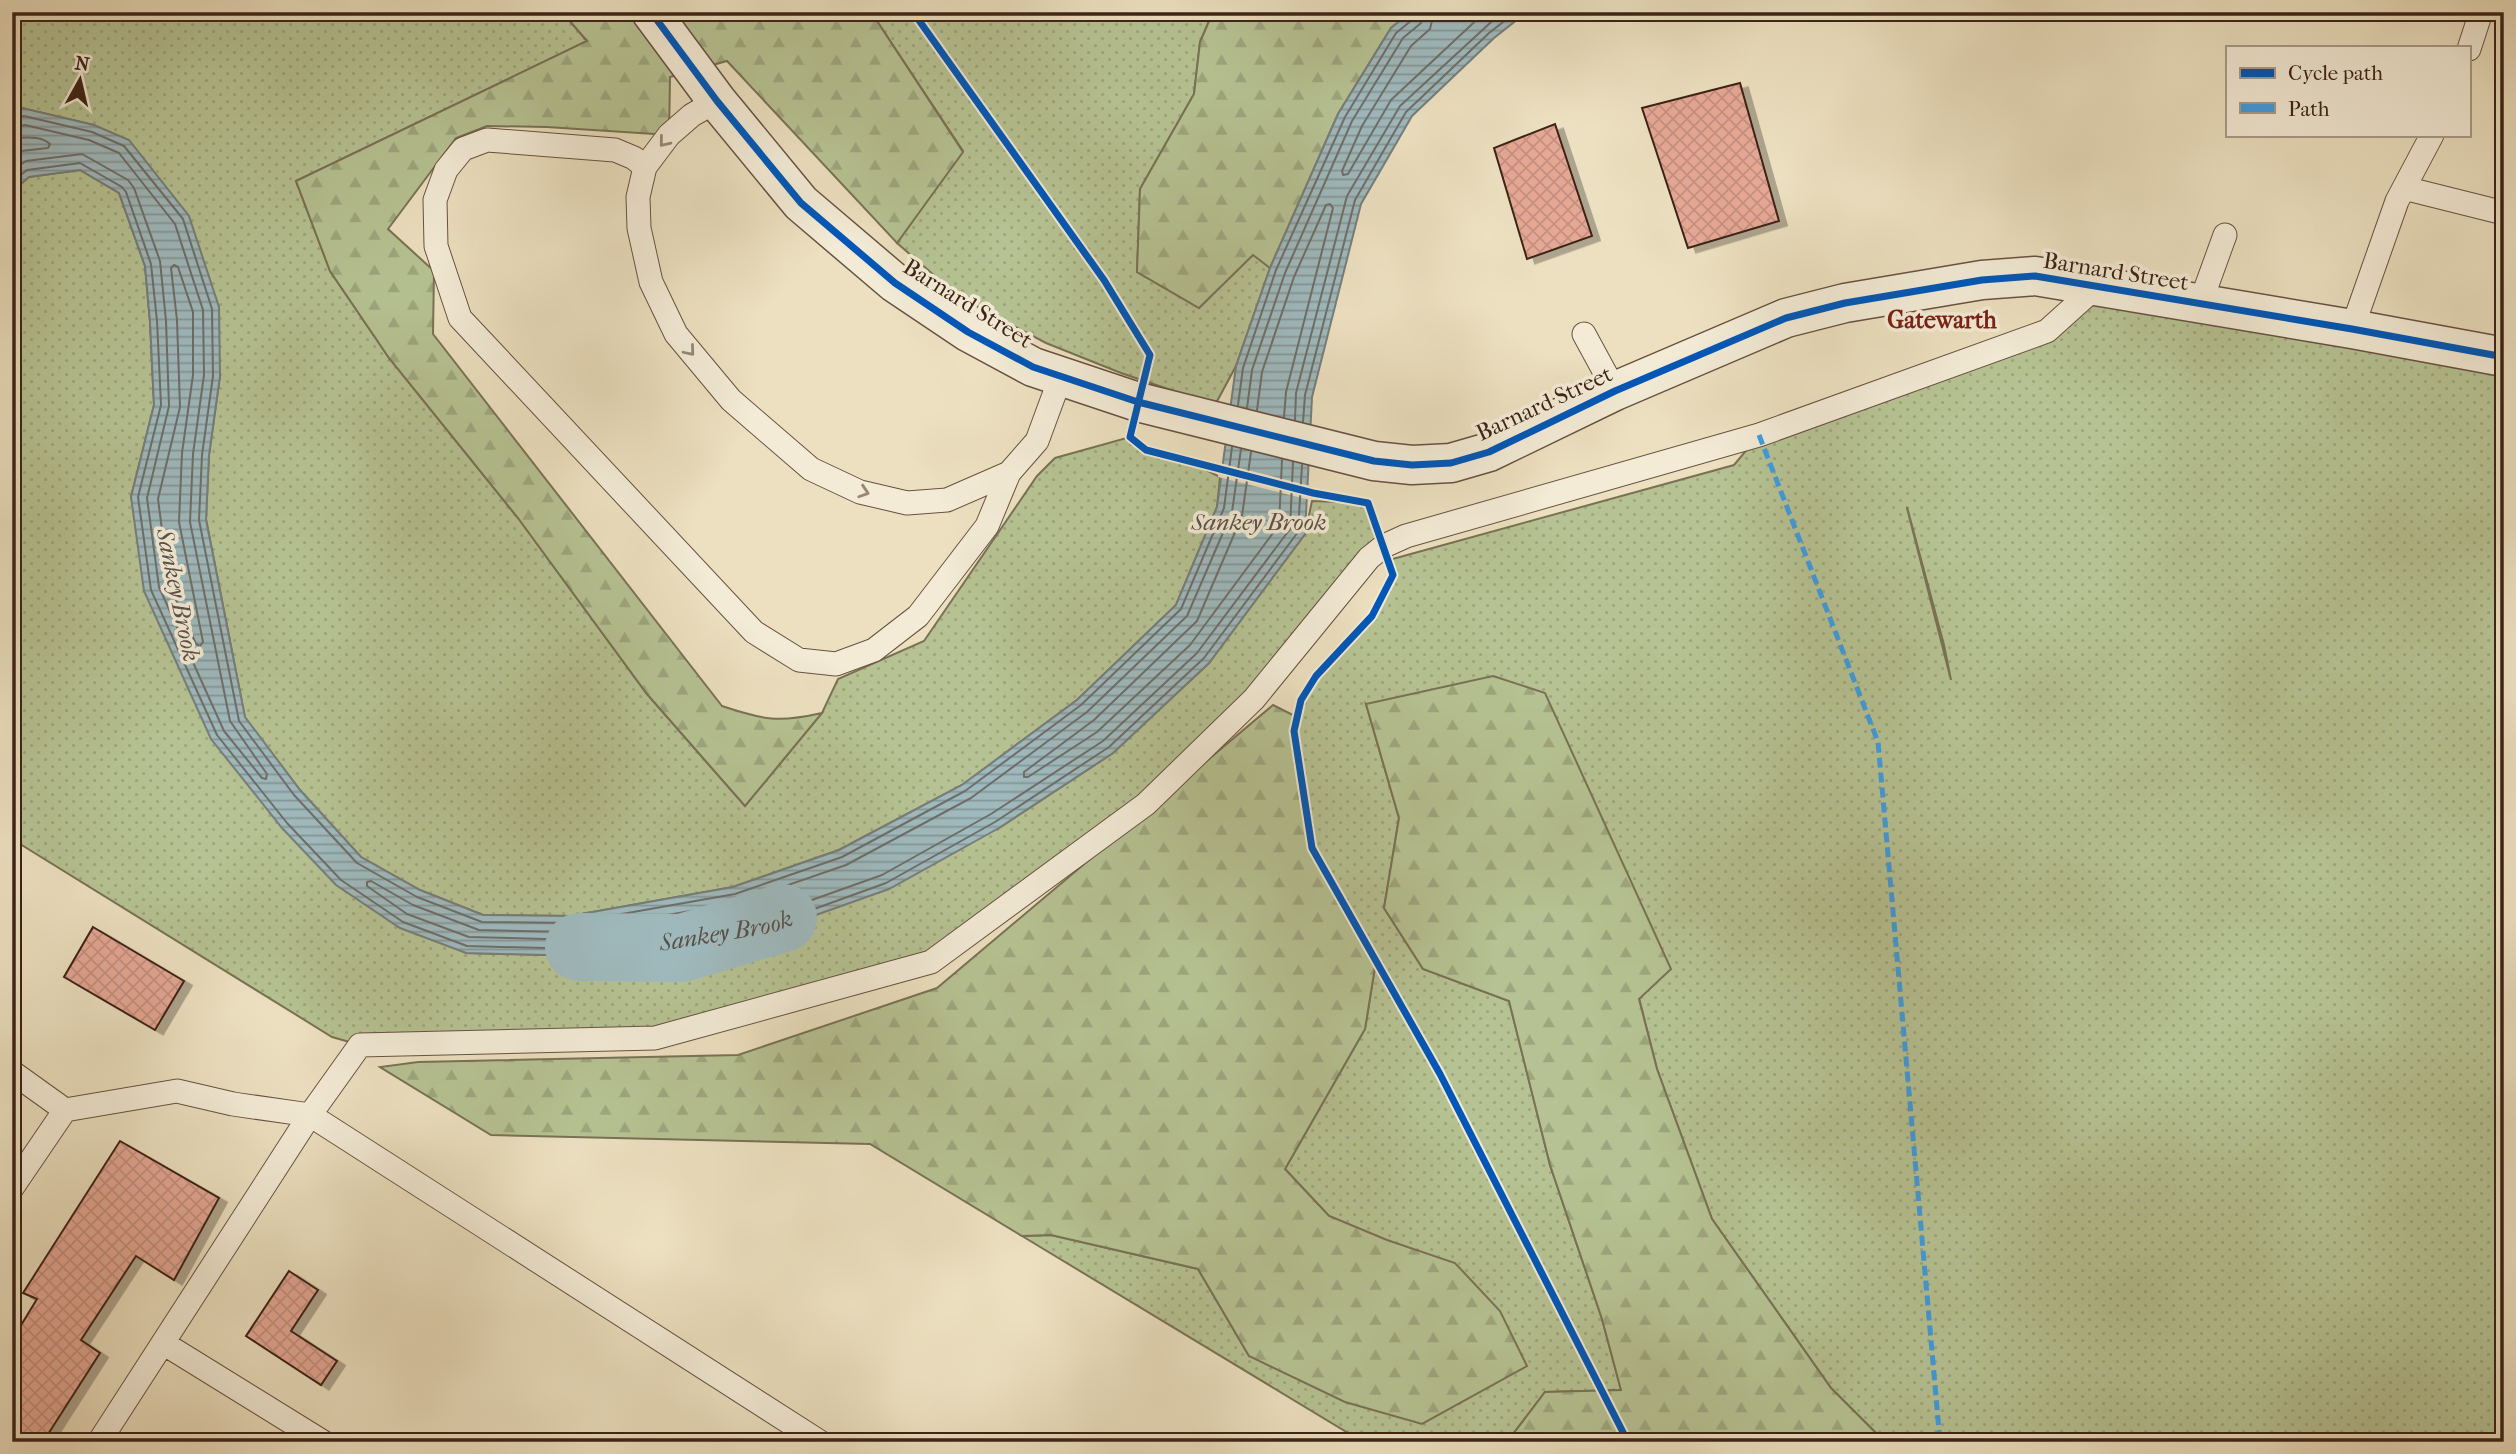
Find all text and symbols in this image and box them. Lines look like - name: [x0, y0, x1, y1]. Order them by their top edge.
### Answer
- north arrow: [46, 46, 116, 116]
- legend: [2226, 46, 2470, 136]
- text: N: [74, 52, 91, 76]
- text: Cycle path: [2288, 61, 2383, 85]
- text: Path: [2288, 97, 2330, 121]
- one-way arrow: [660, 134, 672, 147]
- street label: Barnard Street: [2041, 247, 2191, 296]
- street label: Barnard Street: [898, 253, 1037, 354]
- district label: Gatewarth: [1887, 306, 1997, 334]
- one-way arrow: [682, 342, 694, 355]
- street label: Barnard Street: [1472, 360, 1617, 447]
- one-way arrow: [857, 484, 869, 498]
- water label: Sankey Brook: [1190, 508, 1327, 536]
- water label: Sankey Brook: [150, 525, 206, 664]
- water label: Sankey Brook: [656, 904, 797, 957]

